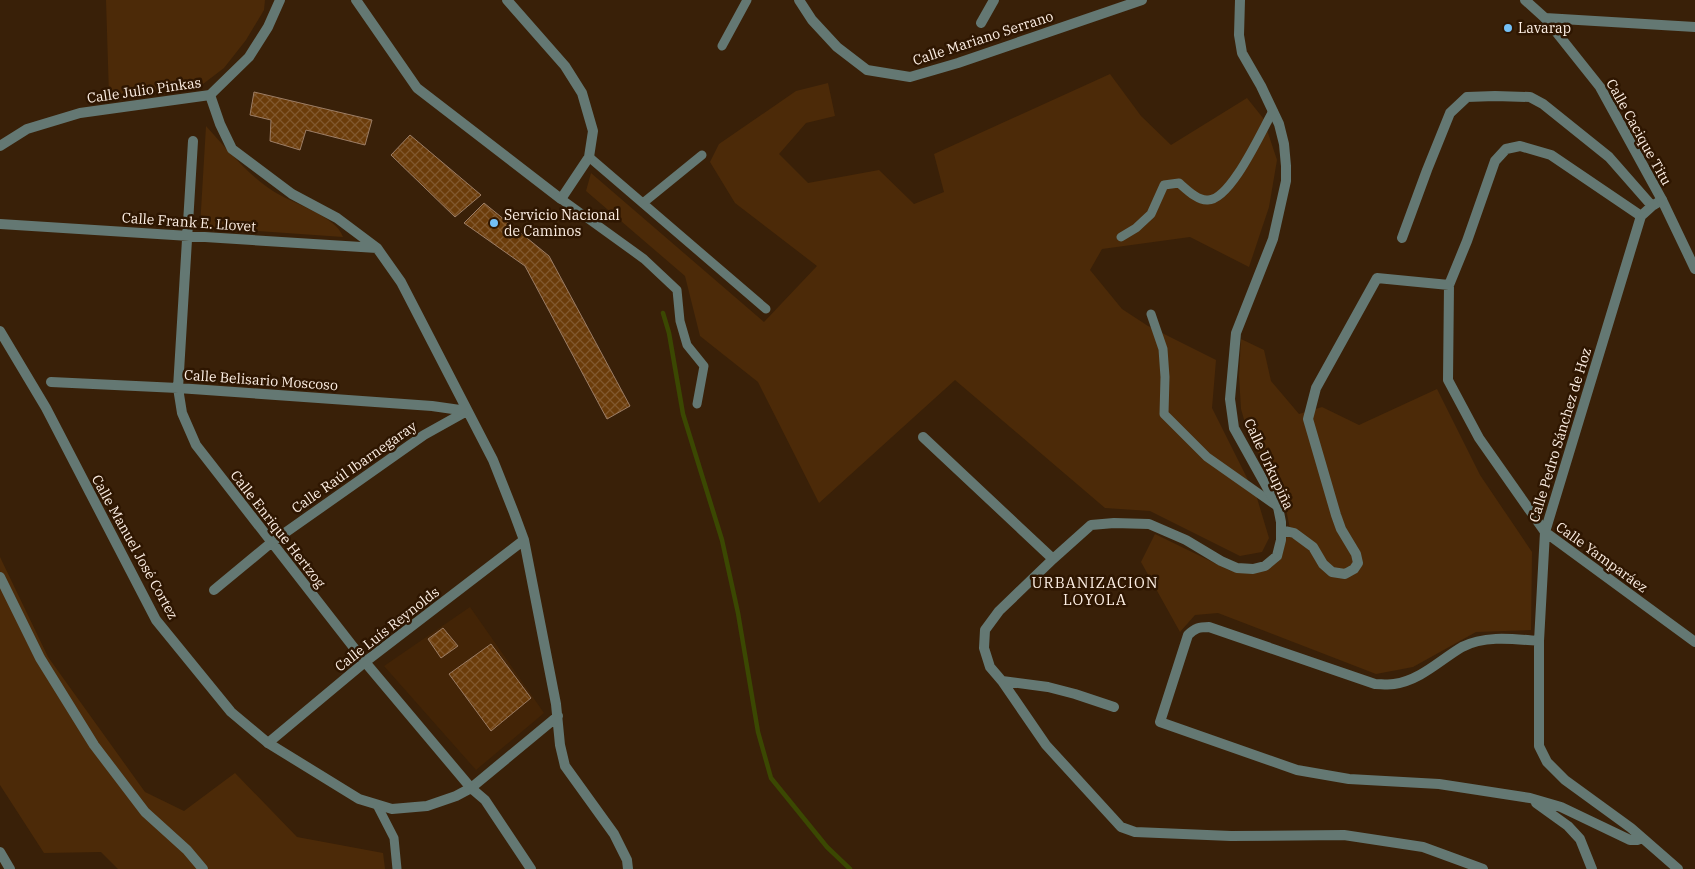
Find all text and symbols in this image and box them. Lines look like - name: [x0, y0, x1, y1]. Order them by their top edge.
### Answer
- street label: Calle Mariano Serrano: [911, 7, 1056, 69]
- place label: Lavarap: [1518, 19, 1571, 37]
- marker: Lavarap: [1502, 22, 1514, 34]
- street label: Calle Julio Pinkas: [86, 73, 202, 107]
- street label: Calle Cacique Titu: [1602, 76, 1676, 189]
- place label: Servicio Nacional de Caminos: [504, 206, 620, 240]
- street label: Calle Frank E. Llovet: [121, 208, 257, 236]
- marker: Servicio Nacional de Caminos: [488, 217, 500, 229]
- street label: Calle Pedro Sánchez de Hoz: [1525, 346, 1595, 524]
- street label: Calle Belisario Moscoso: [183, 366, 339, 394]
- street label: Calle Urkupiña: [1240, 416, 1298, 513]
- street label: Calle Raúl Ibarnegaray: [288, 417, 421, 517]
- street label: Calle Enrique Hertzog: [226, 467, 330, 592]
- street label: Calle Manuel José Cortez: [88, 472, 182, 622]
- street label: Calle Yamparáez: [1552, 518, 1652, 596]
- district label: URBANIZACION LOYOLA: [1032, 573, 1158, 609]
- street label: Calle Luís Reynolds: [331, 583, 443, 675]

